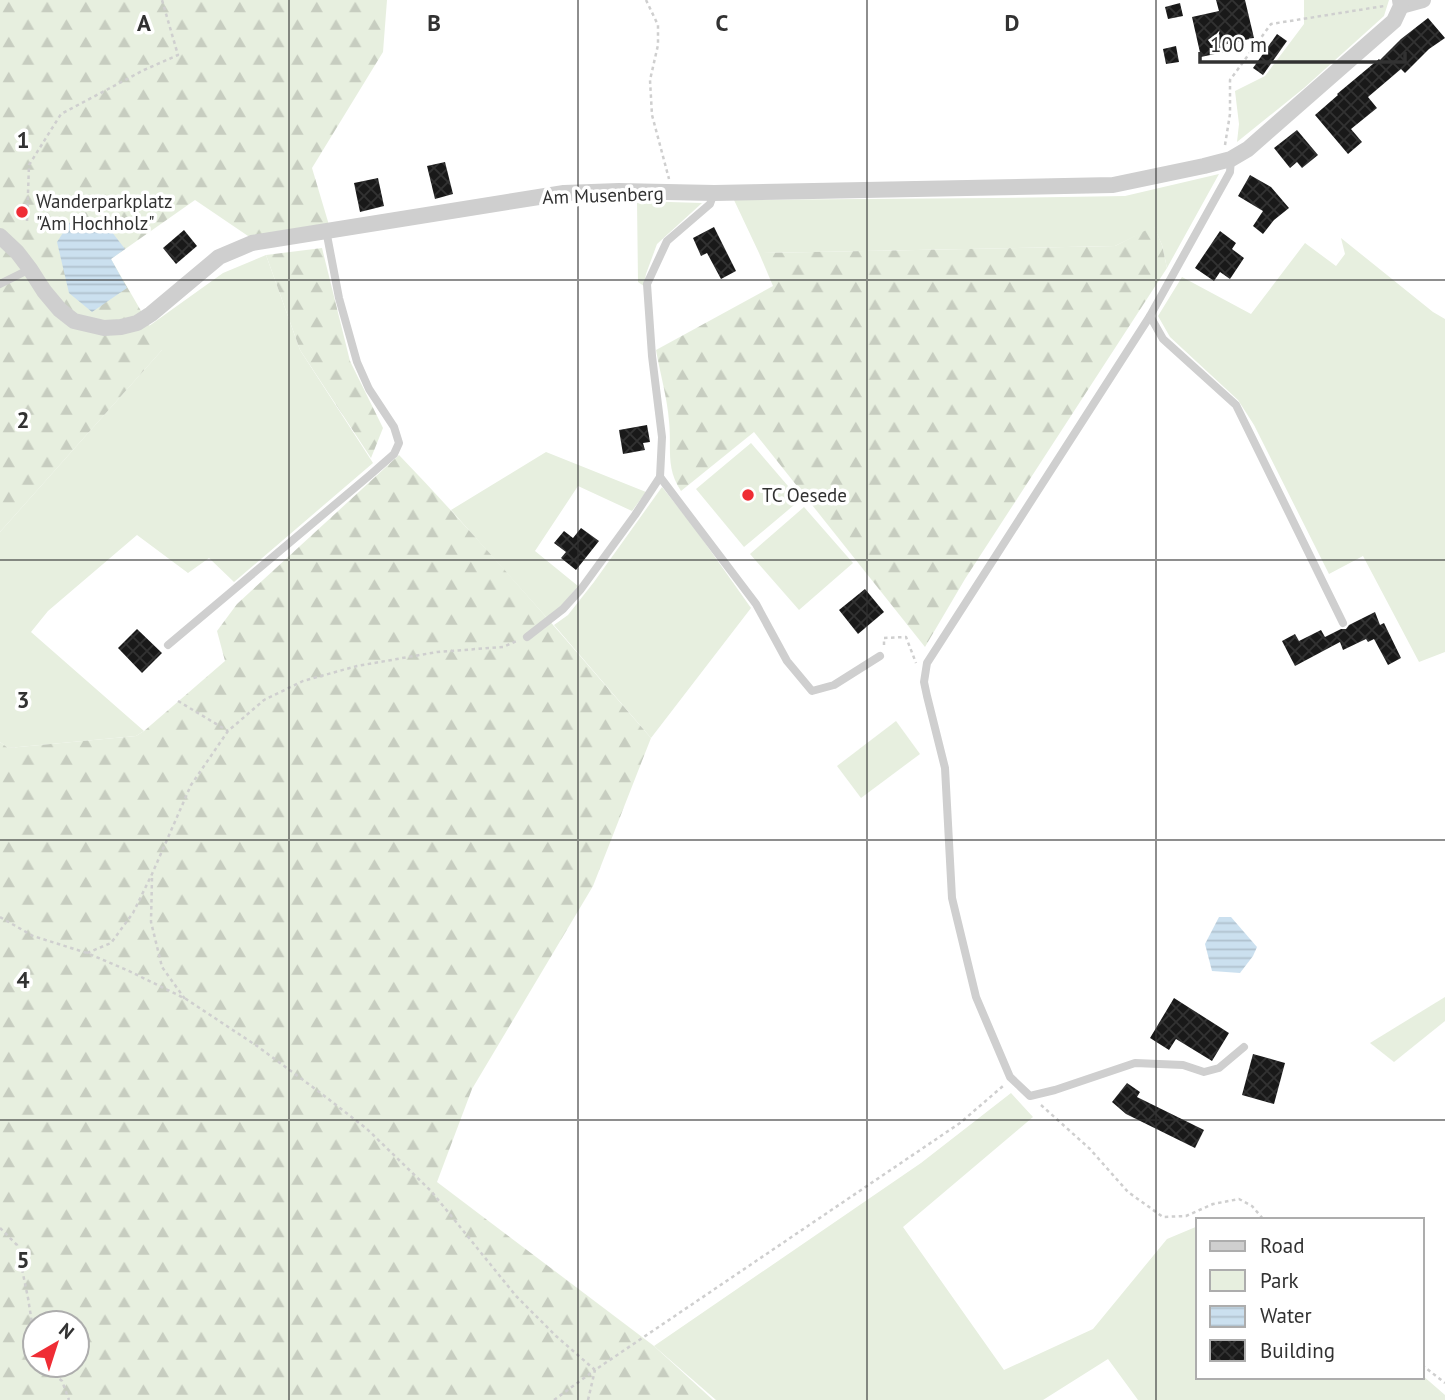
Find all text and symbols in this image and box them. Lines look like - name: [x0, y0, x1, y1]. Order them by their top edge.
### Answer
- text: A: [137, 8, 151, 37]
- text: B: [427, 8, 441, 37]
- text: C: [716, 8, 729, 37]
- text: D: [1005, 8, 1019, 37]
- scale bar: [1200, 21, 1405, 65]
- text: 100 m: [1210, 31, 1267, 58]
- text: 1: [16, 125, 30, 154]
- street label: Am Musenberg: [542, 181, 664, 209]
- place label: Wanderparkplatz "Am Hochholz": [36, 189, 173, 235]
- marker: Wanderparkplatz "Am Hochholz": [14, 204, 30, 220]
- text: 2: [16, 405, 30, 434]
- place label: TC Oesede: [762, 483, 847, 507]
- marker: TC Oesede: [740, 487, 756, 503]
- text: 3: [16, 685, 30, 714]
- text: 4: [16, 965, 30, 994]
- legend: [1196, 1218, 1424, 1379]
- text: Road: [1260, 1232, 1304, 1259]
- text: 5: [16, 1245, 30, 1274]
- text: Park: [1260, 1267, 1299, 1294]
- text: Water: [1260, 1302, 1312, 1329]
- north arrow: [21, 1309, 91, 1379]
- text: N: [54, 1318, 79, 1344]
- text: Building: [1260, 1337, 1335, 1364]

